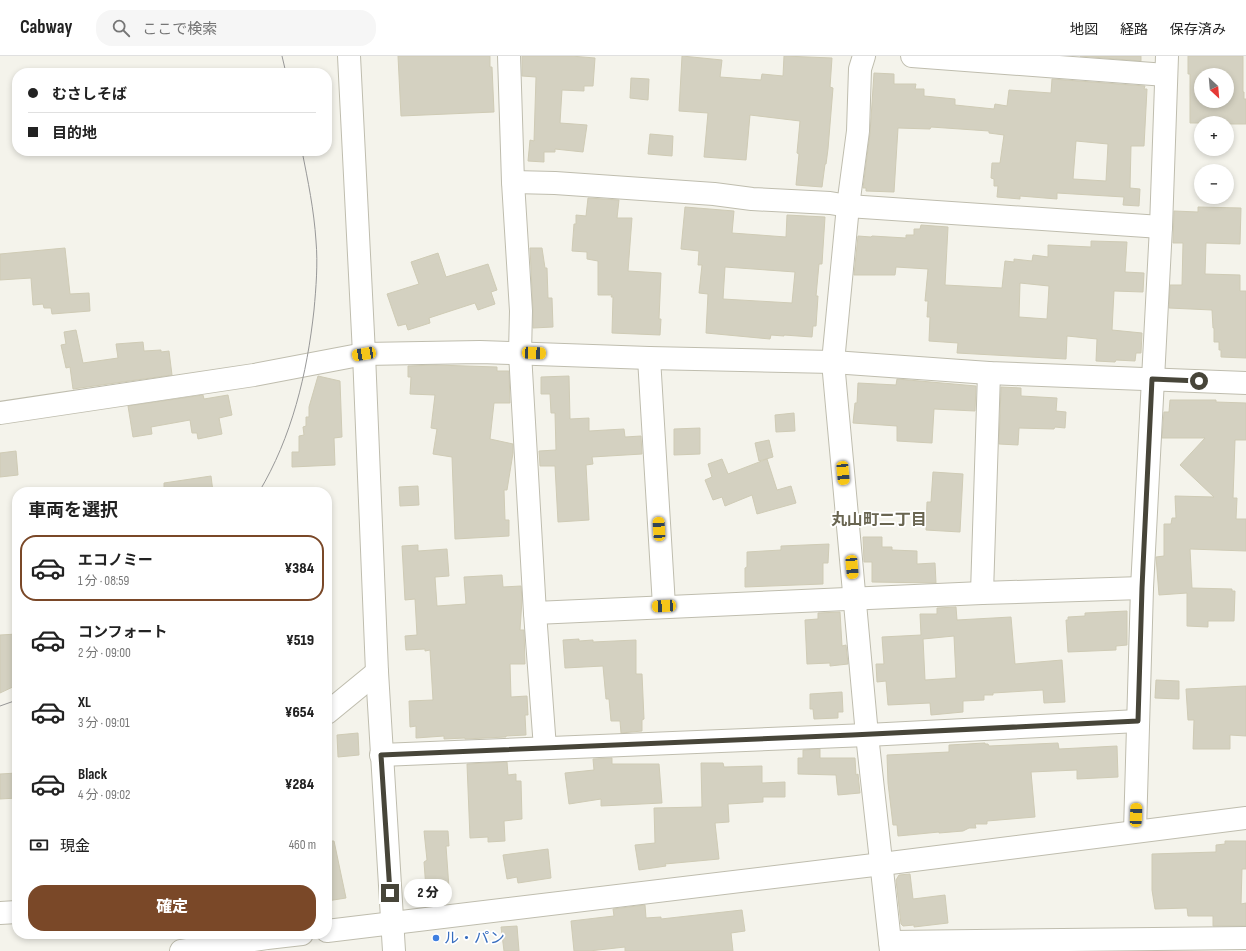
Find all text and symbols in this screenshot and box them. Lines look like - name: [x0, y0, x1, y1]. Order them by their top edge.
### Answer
- search box: [96, 10, 376, 46]
- text: Cabway: [20, 16, 72, 39]
- icon: search: [110, 17, 132, 39]
- text: ここで検索: [142, 20, 217, 39]
- text: 地図: [1070, 21, 1098, 38]
- text: 経路: [1120, 21, 1148, 38]
- text: 保存済み: [1170, 21, 1226, 38]
- north arrow: [1194, 68, 1234, 108]
- map controls: [1194, 68, 1234, 204]
- text: むさしそば: [52, 85, 127, 104]
- button: +: [1194, 116, 1234, 156]
- text: 目的地: [52, 124, 97, 143]
- button: −: [1194, 164, 1234, 204]
- car: [351, 346, 377, 362]
- car: [522, 347, 546, 359]
- route start: [1190, 372, 1208, 390]
- car: [836, 461, 850, 485]
- text: 車両を選択: [28, 500, 118, 521]
- district label: 丸山町二丁目: [831, 511, 927, 530]
- car: [652, 517, 666, 541]
- icon: car: [30, 550, 66, 586]
- text: エコノミー: [78, 551, 153, 570]
- car: [845, 555, 859, 579]
- text: ¥384: [285, 559, 314, 578]
- text: 1 分 · 08:59: [78, 573, 129, 589]
- car: [652, 599, 676, 613]
- icon: car: [30, 622, 66, 658]
- text: コンフォート: [78, 623, 168, 642]
- text: ¥519: [286, 631, 314, 650]
- text: 2 分 · 09:00: [78, 645, 131, 661]
- text: XL: [78, 693, 91, 712]
- icon: car: [30, 694, 66, 730]
- text: ¥654: [285, 703, 314, 722]
- text: 3 分 · 09:01: [78, 715, 130, 731]
- text: Black: [78, 765, 107, 784]
- icon: car: [30, 766, 66, 802]
- text: ¥284: [285, 775, 314, 794]
- text: 4 分 · 09:02: [78, 787, 130, 803]
- car: [1130, 803, 1142, 827]
- icon: cash: [28, 834, 50, 856]
- text: 現金: [60, 837, 90, 856]
- text: 460 m: [289, 837, 316, 853]
- callout: 2 分: [404, 879, 452, 907]
- route end: [381, 884, 399, 902]
- button: 確定: [28, 885, 316, 931]
- text: 2 分: [418, 885, 438, 901]
- place label: ル・パン: [444, 929, 505, 948]
- marker: ル・パン: [431, 933, 441, 943]

